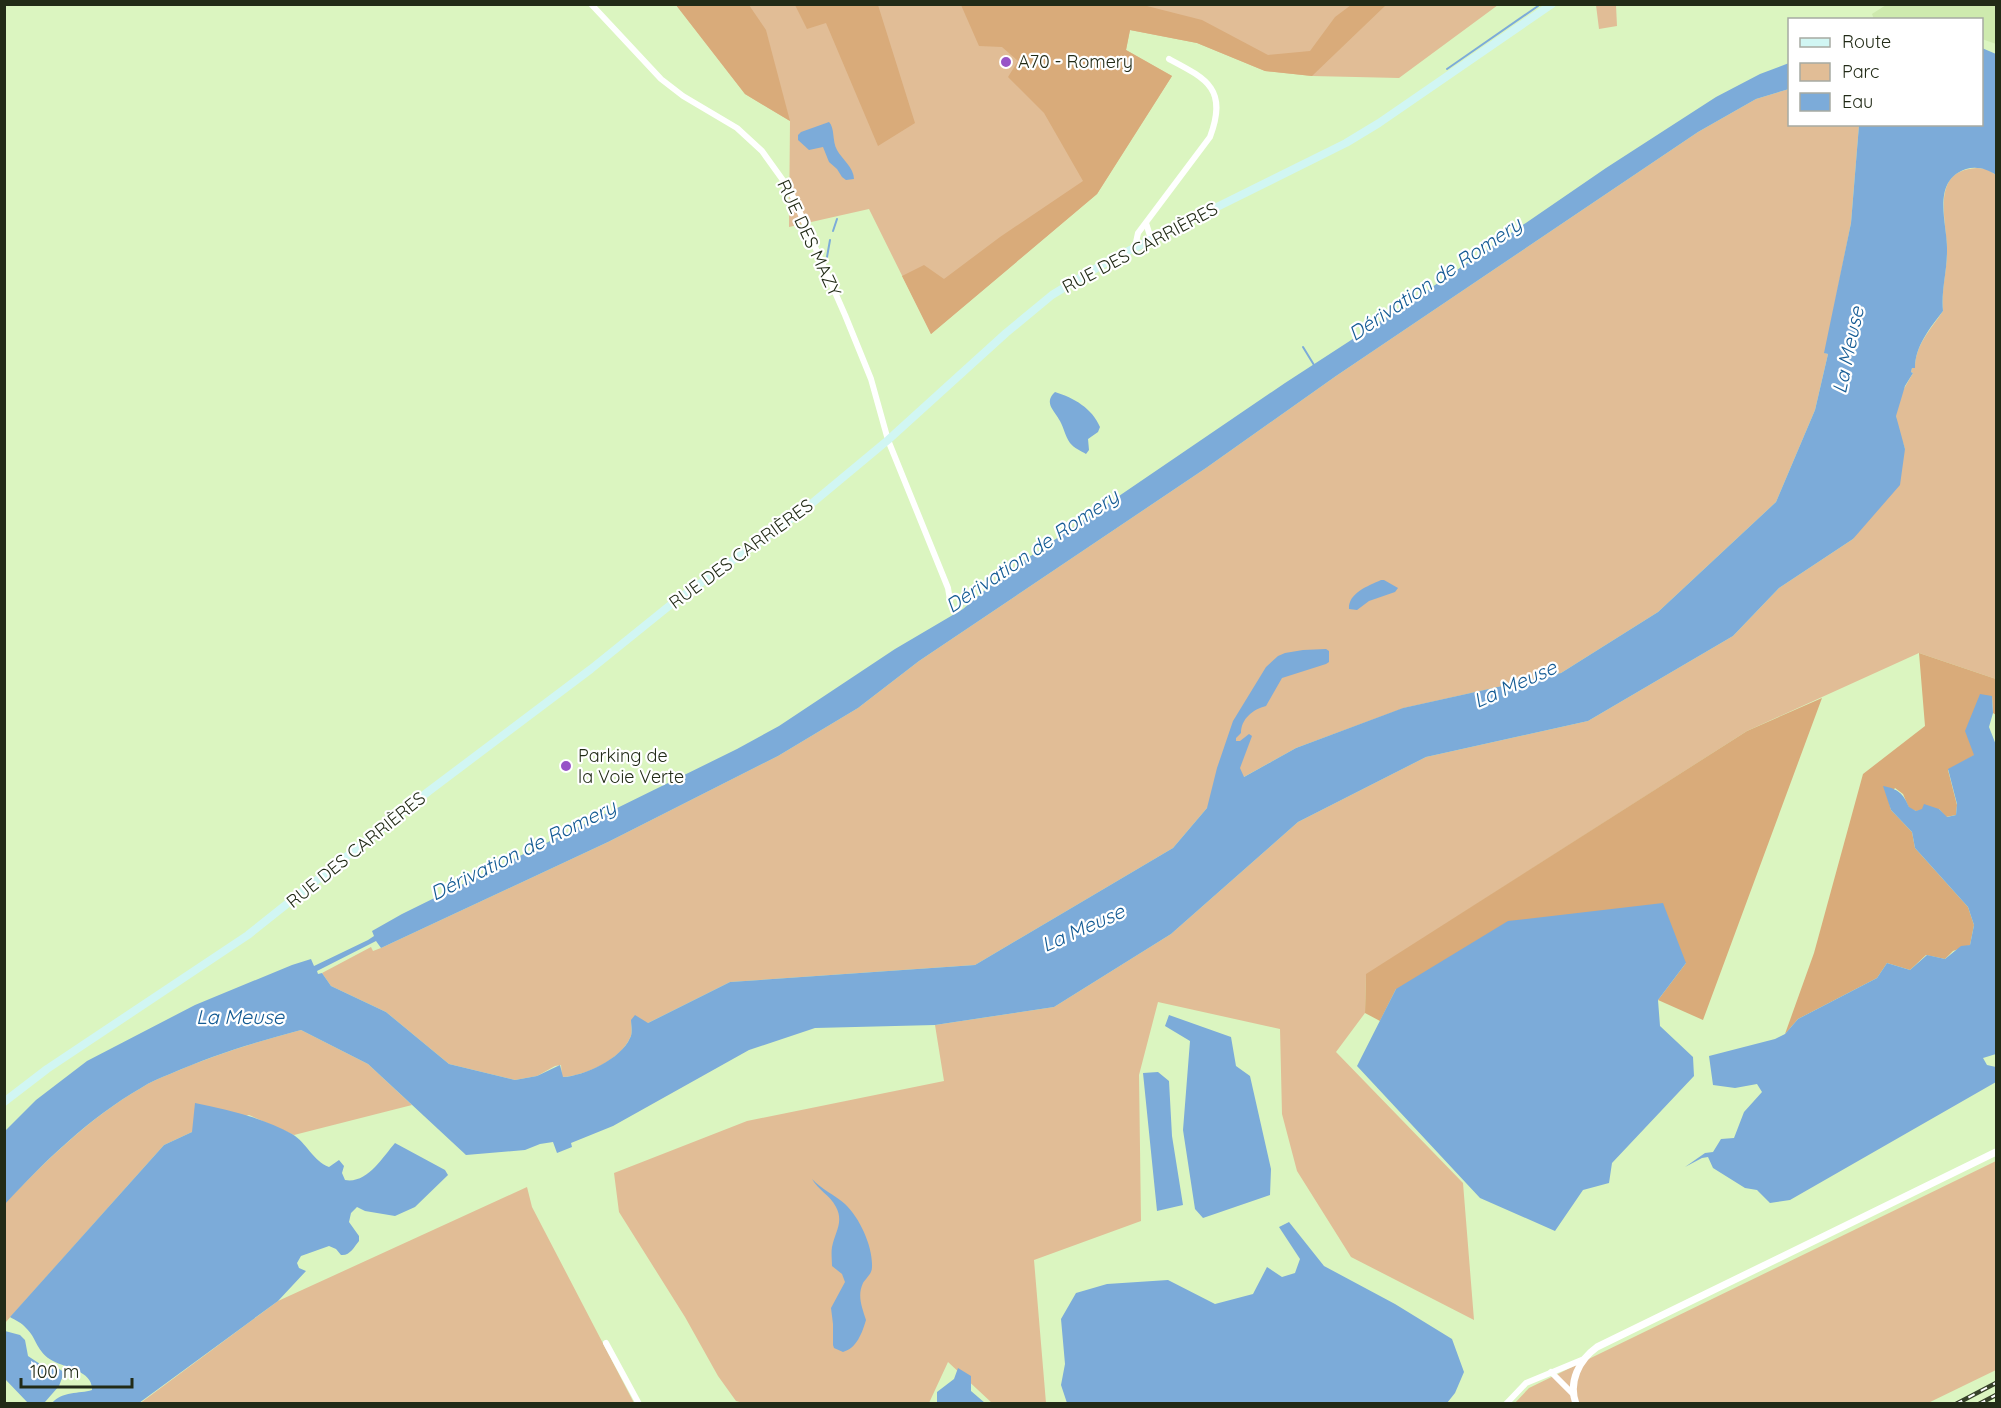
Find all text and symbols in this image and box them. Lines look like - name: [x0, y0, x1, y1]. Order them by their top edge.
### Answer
- legend: [1788, 18, 1983, 126]
- text: Route: [1842, 30, 1891, 53]
- place label: A70 - Romery: [1018, 50, 1133, 73]
- marker: A70 - Romery: [999, 55, 1013, 69]
- text: Parc: [1842, 60, 1879, 83]
- text: Eau: [1842, 90, 1873, 113]
- street label: RUE DES MAZY: [772, 176, 847, 300]
- street label: RUE DES CARRIÈRES: [1058, 197, 1221, 298]
- water label: Dérivation de Romery: [1343, 210, 1527, 346]
- water label: La Meuse: [1826, 304, 1869, 396]
- water label: Dérivation de Romery: [940, 482, 1124, 618]
- street label: RUE DES CARRIÈRES: [664, 494, 817, 614]
- water label: La Meuse: [1469, 654, 1561, 713]
- place label: Parking de la Voie Verte: [578, 744, 684, 788]
- marker: Parking de la Voie Verte: [559, 759, 573, 773]
- street label: RUE DES CARRIÈRES: [281, 786, 430, 913]
- water label: Dérivation de Romery: [426, 793, 621, 905]
- water label: La Meuse: [1037, 898, 1129, 957]
- water label: La Meuse: [196, 1004, 285, 1029]
- scale bar: [21, 1351, 132, 1389]
- text: 100 m: [30, 1360, 79, 1383]

